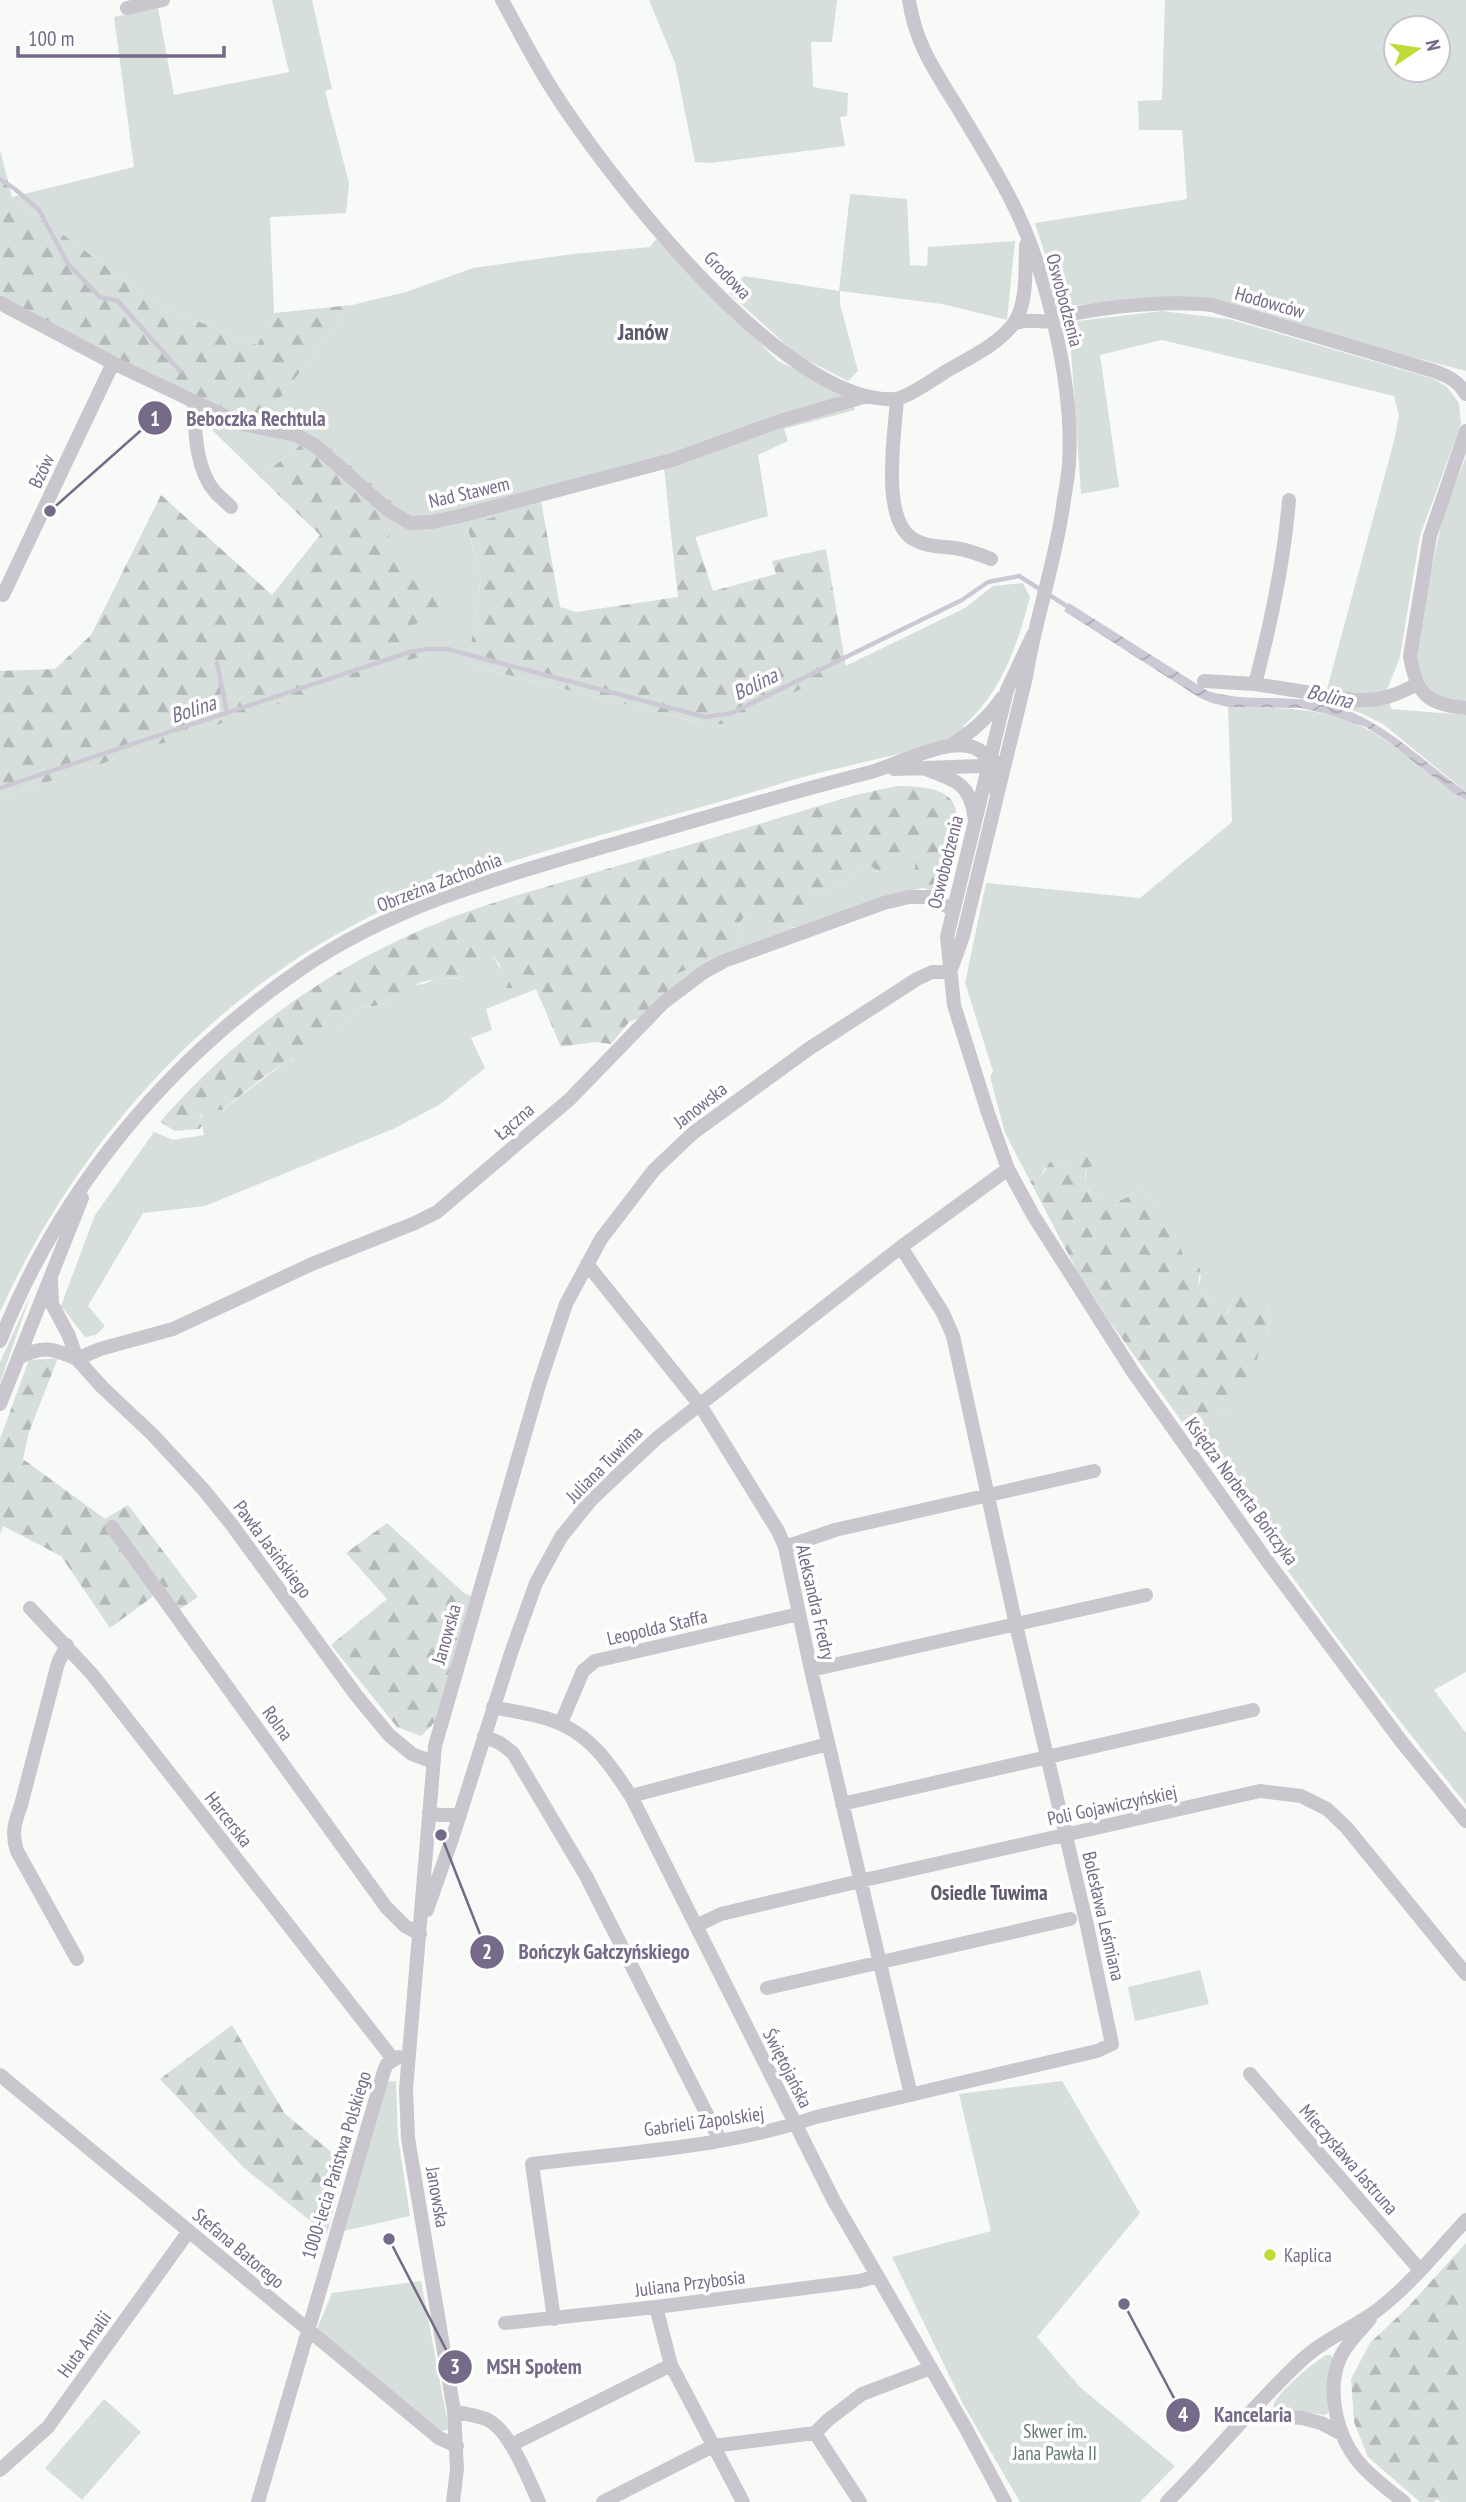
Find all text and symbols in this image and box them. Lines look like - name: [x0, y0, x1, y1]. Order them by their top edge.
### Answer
- scale bar: [18, 14, 224, 58]
- north arrow: [1382, 14, 1452, 84]
- text: 100 m: [28, 25, 74, 52]
- text: N: [1421, 37, 1446, 53]
- street label: Grodowa: [699, 246, 757, 304]
- street label: Oswobodzenia: [1041, 251, 1089, 349]
- street label: Hodowców: [1232, 281, 1308, 324]
- district label: Janów: [617, 317, 668, 346]
- callout: Beboczka Rechtula: [137, 397, 340, 439]
- text: 1: [150, 405, 160, 432]
- text: Beboczka Rechtula: [186, 405, 326, 432]
- street label: Bzów: [23, 449, 60, 492]
- street label: Nad Stawem: [426, 471, 512, 513]
- water label: Bolina: [728, 661, 783, 706]
- water label: Bolina: [1304, 677, 1357, 715]
- water label: Bolina: [167, 689, 221, 729]
- street label: Oswobodzenia: [922, 813, 968, 911]
- street label: Obrzeżna Zachodnia: [373, 847, 505, 917]
- street label: Janowska: [668, 1077, 731, 1134]
- street label: Łączna: [489, 1097, 539, 1145]
- street label: Księdza Norberta Bończyka: [1180, 1412, 1304, 1570]
- street label: Juliana Tuwima: [560, 1421, 647, 1508]
- street label: Pawła Jasińskiego: [228, 1495, 318, 1603]
- street label: Aleksandra Fredry: [791, 1542, 841, 1663]
- street label: Janowska: [426, 1601, 466, 1668]
- street label: Leopolda Staffa: [605, 1604, 709, 1650]
- street label: Rolna: [257, 1701, 299, 1745]
- street label: Poli Gojawiczyńskiej: [1045, 1780, 1179, 1830]
- street label: Harcerska: [200, 1786, 258, 1852]
- street label: Bolesława Leśmiana: [1077, 1849, 1131, 1983]
- district label: Osiedle Tuwima: [930, 1879, 1048, 1906]
- callout: Bończyk Gałczyńskiego: [469, 1931, 704, 1973]
- text: 2: [482, 1938, 492, 1965]
- text: Bończyk Gałczyńskiego: [518, 1938, 690, 1965]
- street label: Świętojańska: [758, 2024, 818, 2112]
- street label: 1000-lecia Państwa Polskiego: [296, 2068, 376, 2262]
- street label: Mieczysława Jastruna: [1294, 2099, 1404, 2219]
- street label: Gabrieli Zapolskiej: [642, 2101, 766, 2141]
- street label: Janowska: [421, 2164, 455, 2229]
- street label: Stefana Batorego: [188, 2203, 290, 2293]
- place label: Kaplica: [1284, 2243, 1332, 2267]
- marker: Kaplica: [1262, 2247, 1278, 2263]
- street label: Juliana Przybosia: [633, 2264, 746, 2302]
- street label: Huta Amalii: [52, 2306, 116, 2382]
- callout: MSH Społem: [438, 2346, 596, 2388]
- text: 3: [450, 2353, 460, 2380]
- text: MSH Społem: [486, 2353, 582, 2380]
- callout: Kancelaria: [1165, 2394, 1306, 2436]
- text: 4: [1178, 2401, 1188, 2428]
- text: Kancelaria: [1214, 2401, 1292, 2428]
- park label: Skwer im. Jana Pawła II: [1012, 2419, 1097, 2465]

